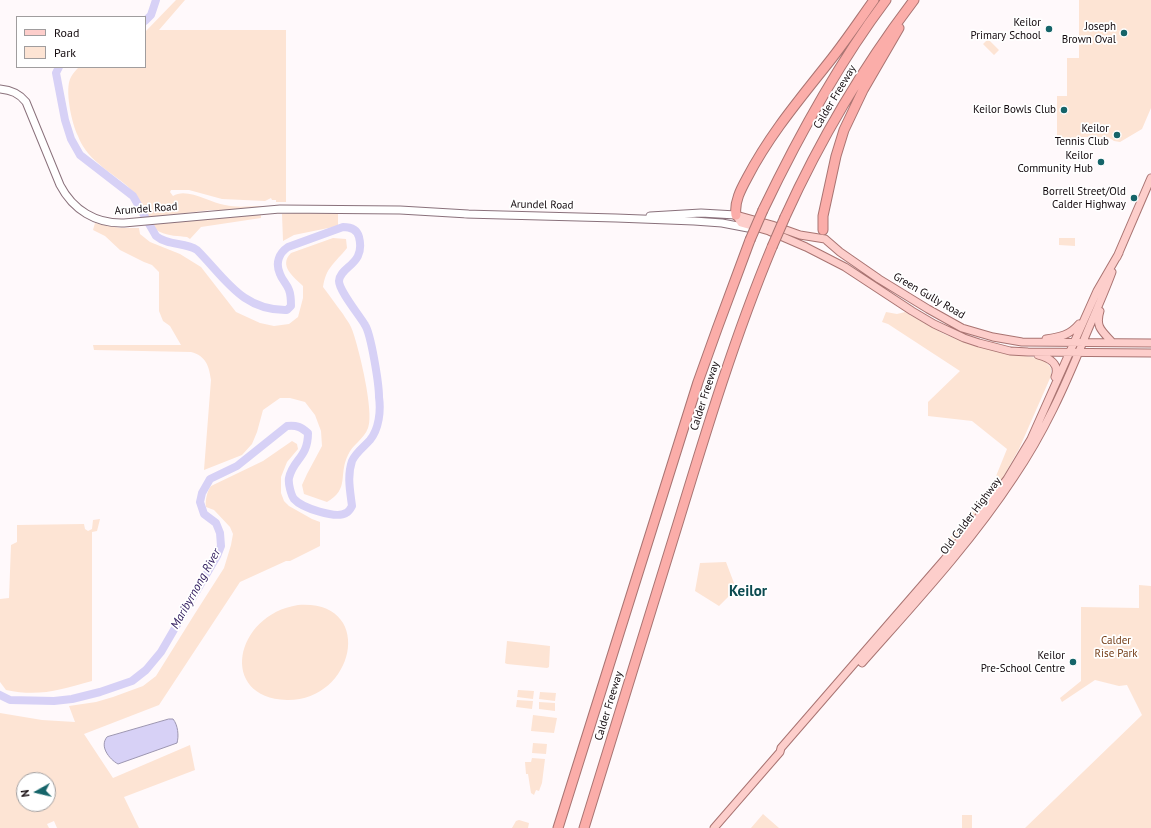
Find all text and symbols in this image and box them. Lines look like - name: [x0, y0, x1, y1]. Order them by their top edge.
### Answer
- legend: [16, 16, 146, 68]
- place label: Keilor Primary School: [971, 16, 1041, 42]
- place label: Joseph Brown Oval: [1062, 20, 1116, 46]
- marker: Keilor Primary School: [1044, 24, 1054, 34]
- text: Road: [54, 25, 79, 40]
- marker: Joseph Brown Oval: [1119, 28, 1129, 38]
- text: Park: [54, 45, 76, 60]
- street label: Calder Freeway: [811, 63, 859, 131]
- place label: Keilor Bowls Club: [973, 103, 1056, 117]
- marker: Keilor Bowls Club: [1059, 105, 1069, 115]
- place label: Keilor Tennis Club: [1055, 122, 1109, 148]
- marker: Keilor Tennis Club: [1112, 130, 1122, 140]
- place label: Keilor Community Hub: [1017, 149, 1093, 175]
- marker: Keilor Community Hub: [1096, 157, 1106, 167]
- place label: Borrell Street/Old Calder Highway: [1043, 185, 1126, 211]
- marker: Borrell Street/Old Calder Highway: [1129, 193, 1139, 203]
- street label: Arundel Road: [510, 198, 574, 212]
- street label: Arundel Road: [114, 200, 178, 218]
- street label: Green Gully Road: [891, 270, 967, 322]
- street label: Calder Freeway: [688, 360, 722, 432]
- street label: Old Calder Highway: [938, 475, 1004, 557]
- water label: Maribyrnong River: [168, 546, 224, 632]
- district label: Keilor: [729, 583, 767, 601]
- park label: Calder Rise Park: [1095, 634, 1137, 660]
- place label: Keilor Pre-School Centre: [981, 649, 1065, 675]
- marker: Keilor Pre-School Centre: [1068, 657, 1078, 667]
- street label: Calder Freeway: [592, 670, 626, 742]
- north arrow: [16, 772, 56, 812]
- text: N: [18, 789, 33, 798]

